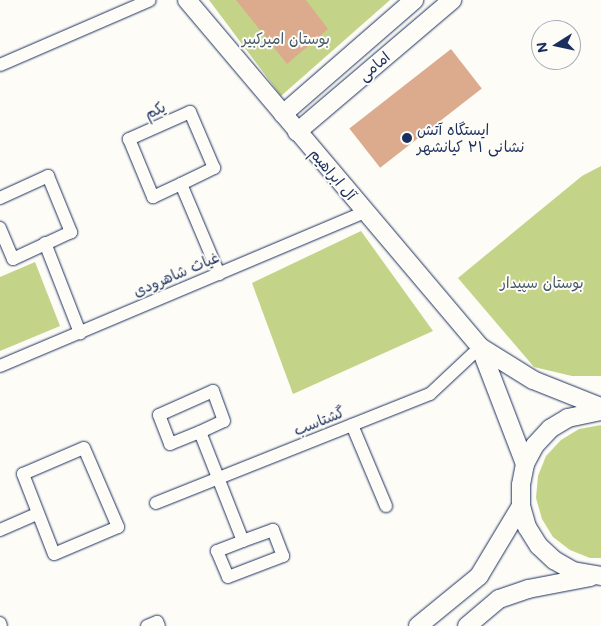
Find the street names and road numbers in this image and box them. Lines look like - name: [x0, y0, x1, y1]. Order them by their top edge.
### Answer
- street label: امامی: [354, 48, 394, 84]
- street label: یکم: [142, 97, 168, 123]
- street label: آل ابراهیم: [306, 144, 360, 204]
- street label: غیاث شاهرودی: [130, 248, 222, 300]
- street label: گشتاسب: [291, 403, 347, 439]

